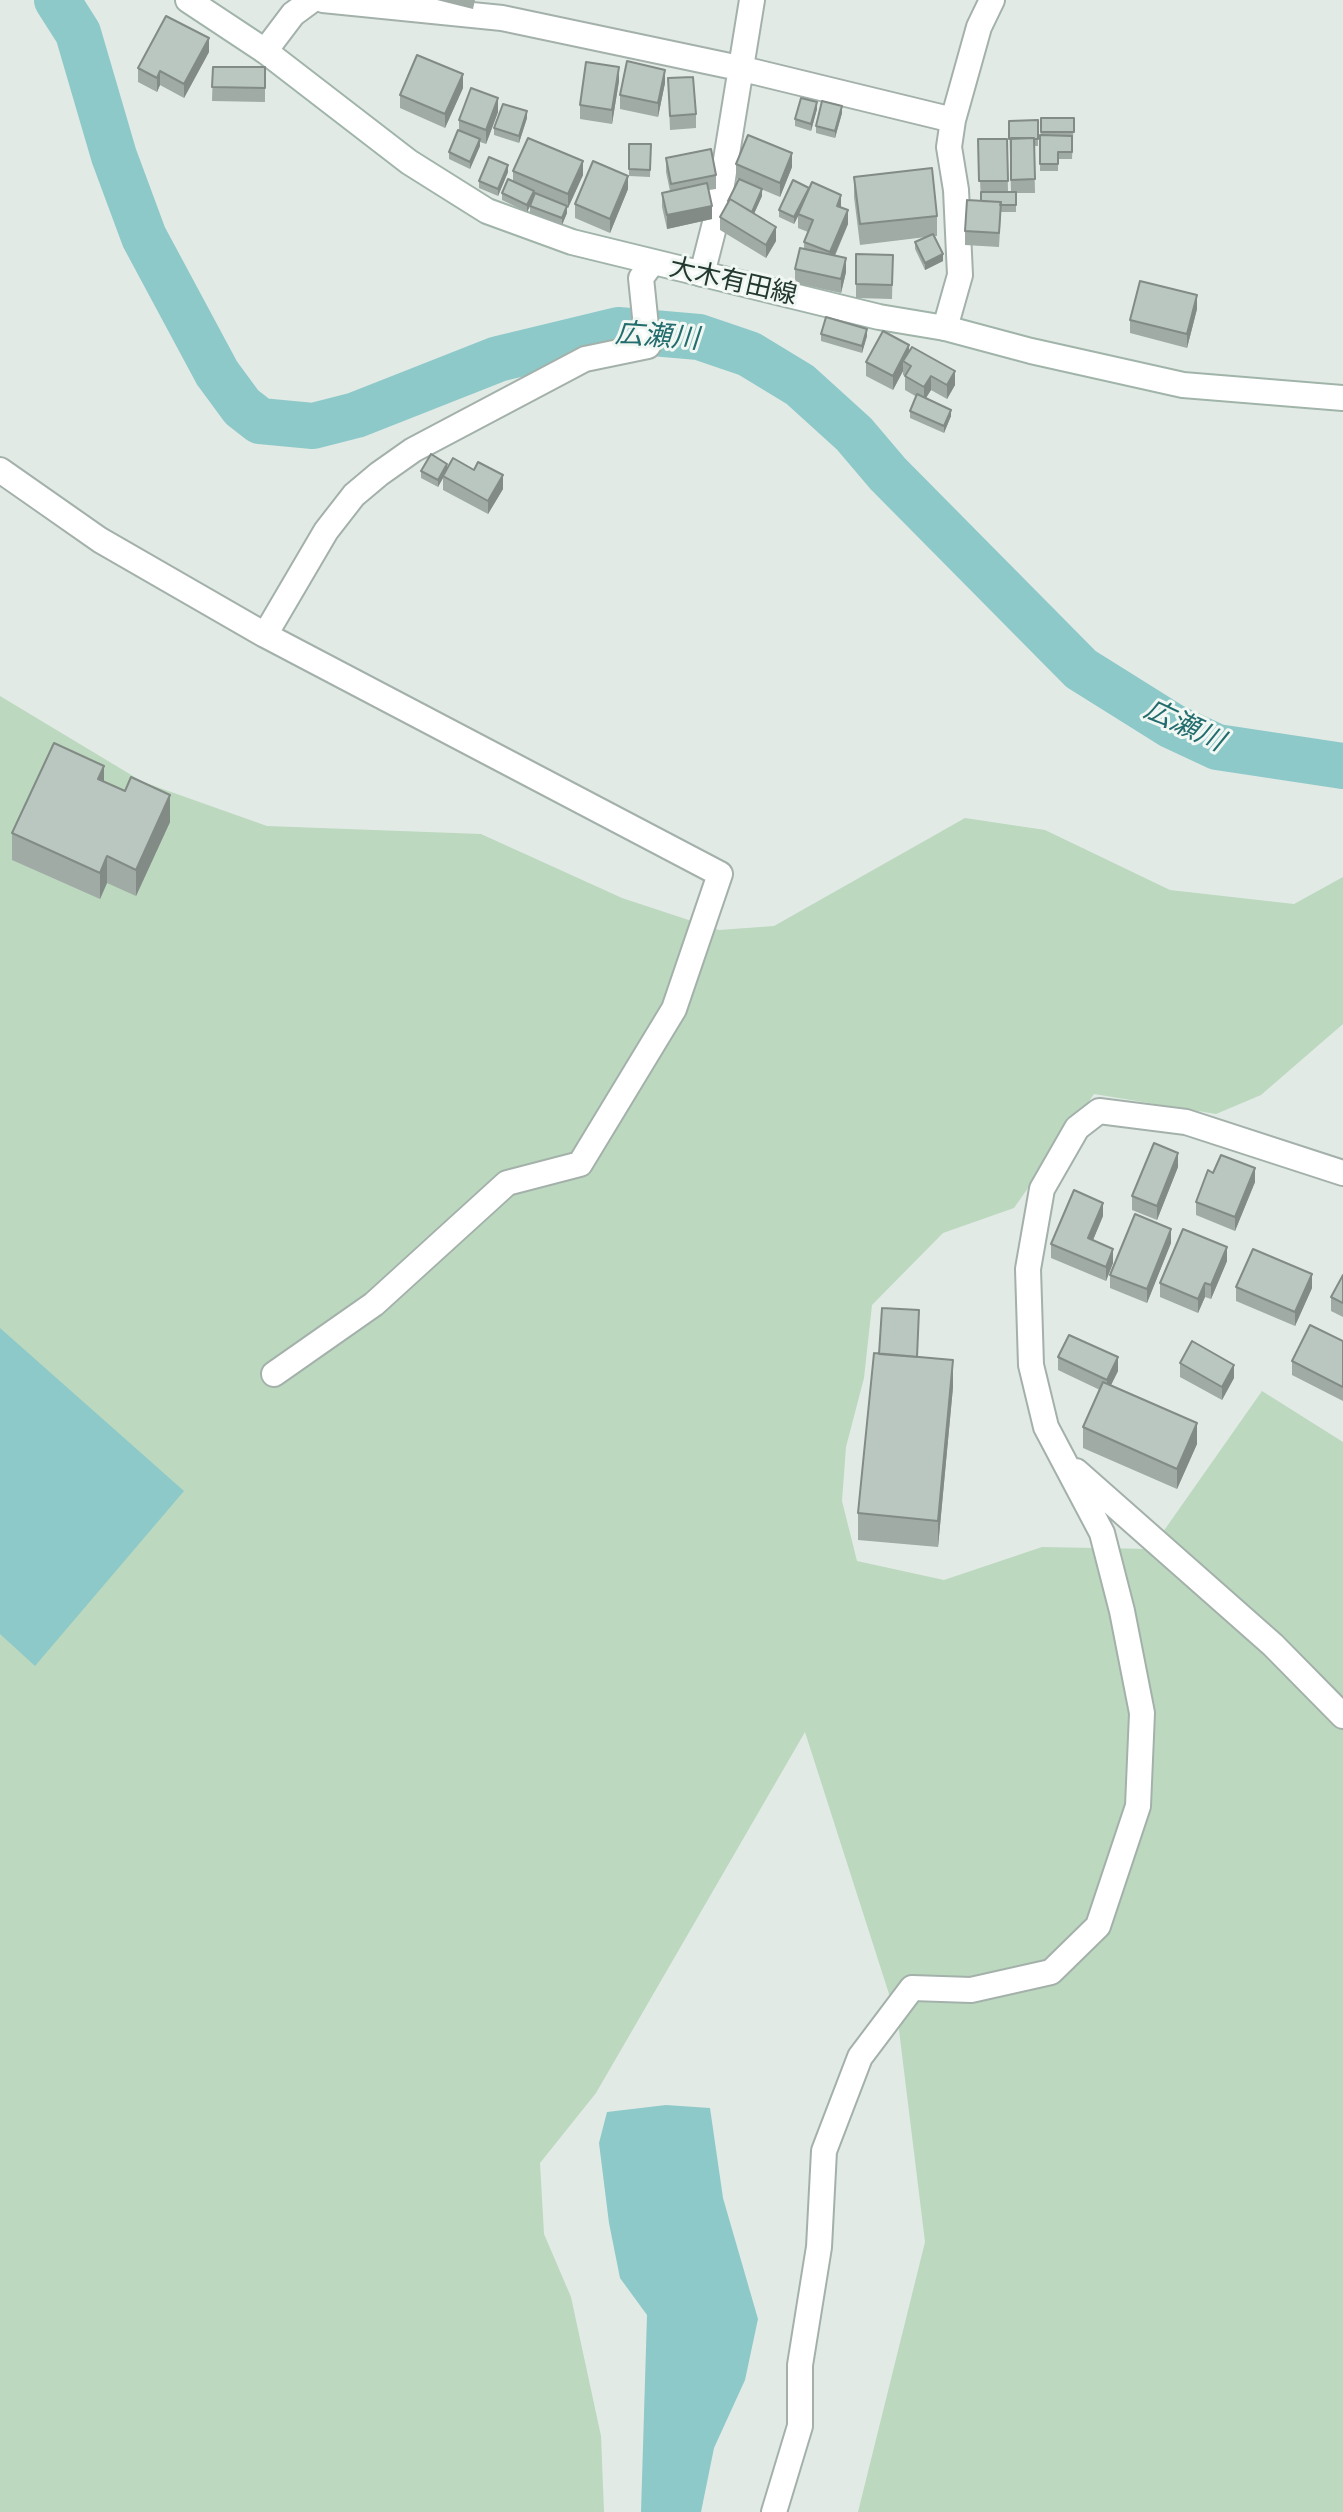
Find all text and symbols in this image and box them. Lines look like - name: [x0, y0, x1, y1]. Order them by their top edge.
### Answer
- street label: 大木有田線: [666, 252, 800, 312]
- water label: 広瀬川: [614, 317, 700, 357]
- water label: 広瀬川: [1139, 693, 1229, 759]

